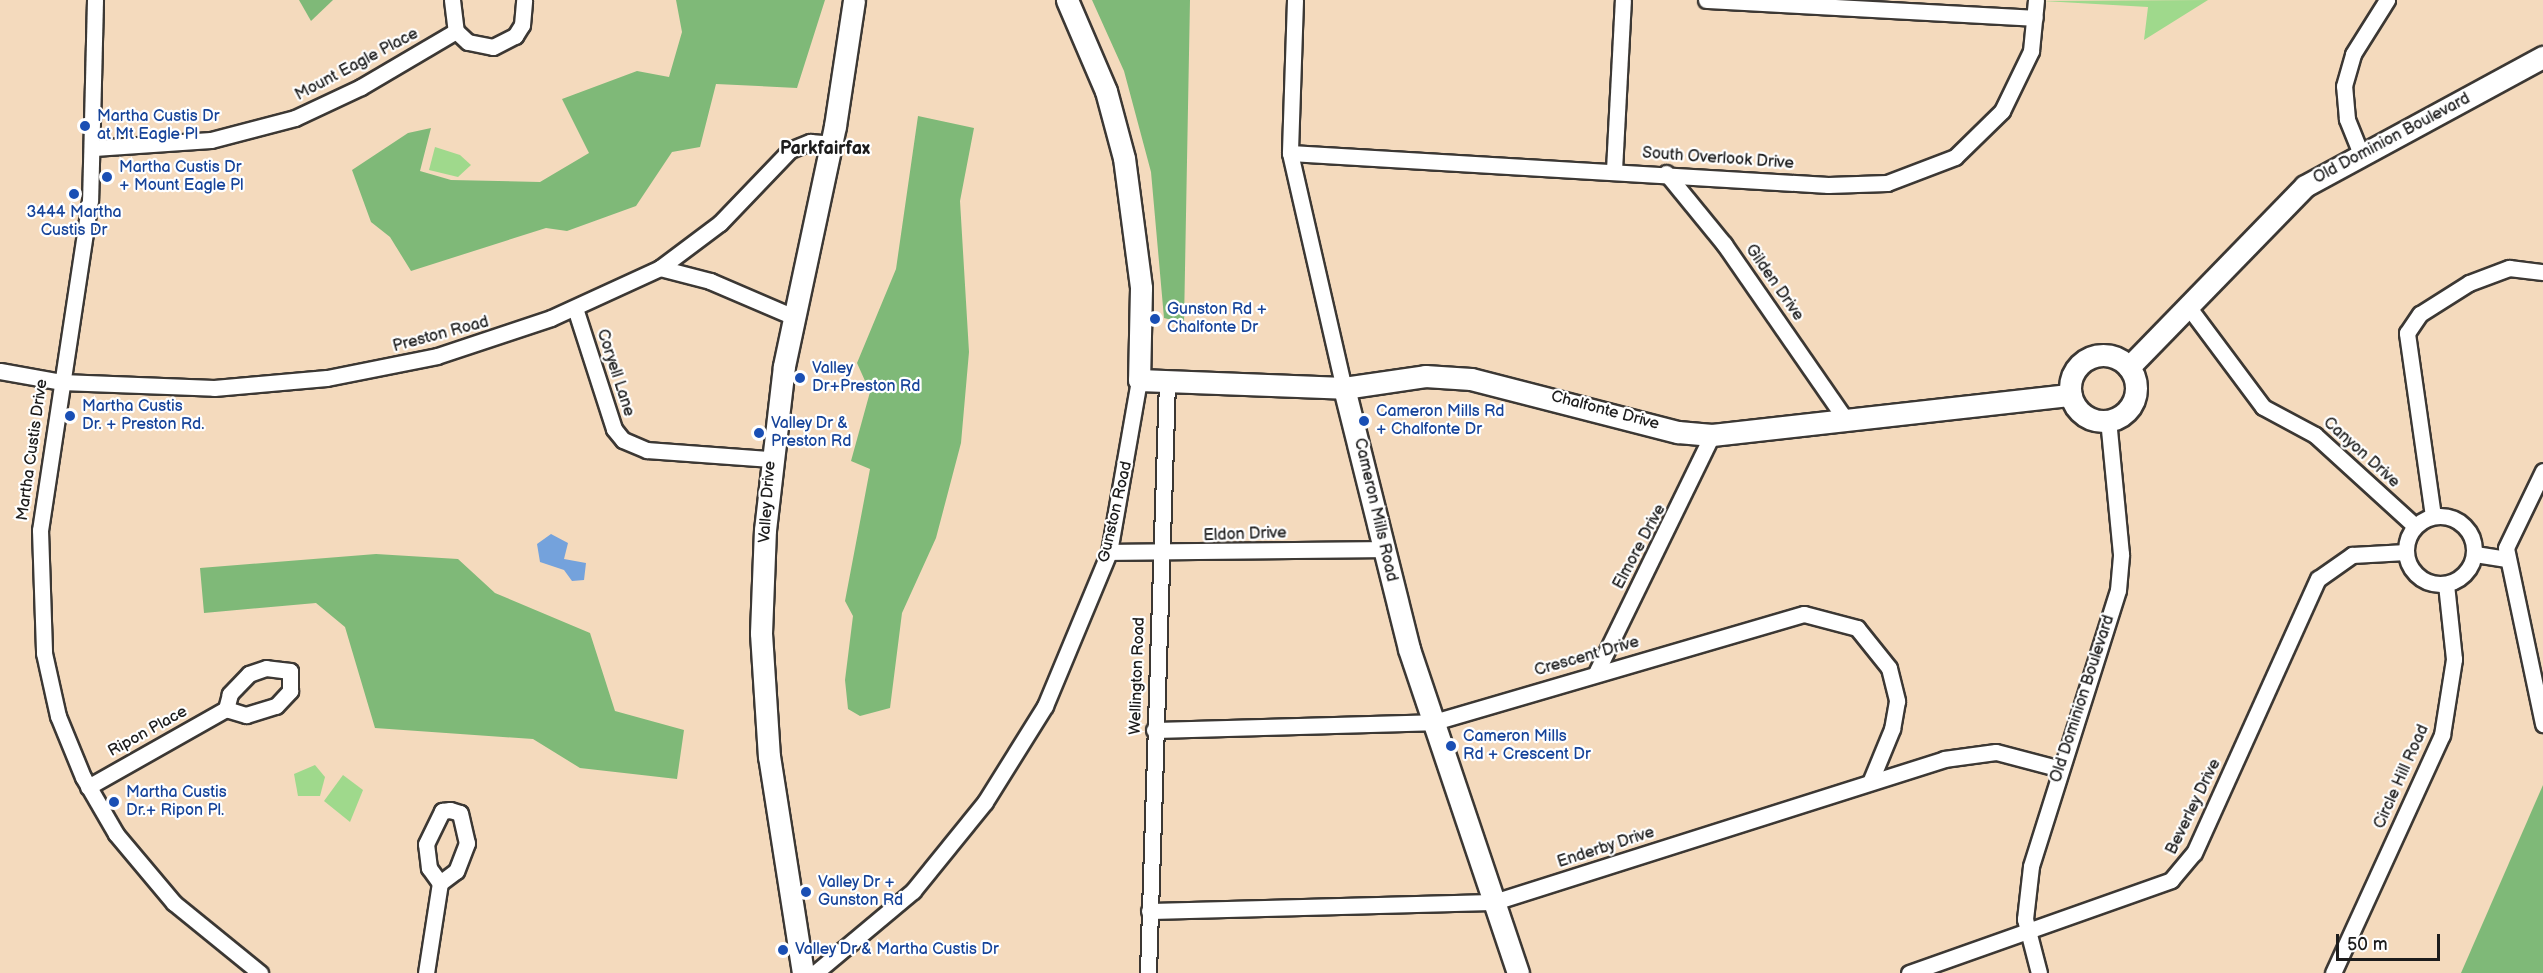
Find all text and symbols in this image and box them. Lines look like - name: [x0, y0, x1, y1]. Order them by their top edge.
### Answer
- street label: Mount Eagle Place: [292, 24, 422, 106]
- street label: Old Dominion Boulevard: [2310, 90, 2474, 188]
- place label: Martha Custis Dr at Mt Eagle Pl: [97, 107, 219, 145]
- marker: Martha Custis Dr at Mt Eagle Pl: [78, 119, 92, 133]
- district label: Parkfairfax: [780, 138, 870, 160]
- street label: South Overlook Drive: [1642, 144, 1794, 174]
- place label: Martha Custis Dr + Mount Eagle Pl: [119, 158, 244, 196]
- marker: Martha Custis Dr + Mount Eagle Pl: [100, 170, 114, 184]
- marker: 3444 Martha Custis Dr: [67, 187, 81, 201]
- place label: 3444 Martha Custis Dr: [26, 203, 122, 241]
- street label: Gilden Drive: [1741, 241, 1807, 325]
- place label: Gunston Rd + Chalfonte Dr: [1167, 300, 1267, 338]
- marker: Gunston Rd + Chalfonte Dr: [1148, 312, 1162, 326]
- street label: Preston Road: [391, 313, 491, 357]
- street label: Coryell Lane: [592, 327, 638, 419]
- place label: Valley Dr+Preston Rd: [812, 359, 920, 397]
- marker: Valley Dr+Preston Rd: [793, 371, 807, 385]
- street label: Martha Custis Drive: [14, 378, 52, 522]
- street label: Chalfonte Drive: [1549, 387, 1661, 435]
- place label: Martha Custis Dr. + Preston Rd.: [82, 397, 204, 435]
- place label: Cameron Mills Rd + Chalfonte Dr: [1376, 402, 1505, 440]
- marker: Martha Custis Dr. + Preston Rd.: [63, 409, 77, 423]
- place label: Valley Dr & Preston Rd: [771, 414, 851, 452]
- marker: Cameron Mills Rd + Chalfonte Dr: [1357, 414, 1371, 428]
- street label: Canyon Drive: [2319, 414, 2403, 492]
- marker: Valley Dr & Preston Rd: [752, 426, 766, 440]
- street label: Cameron Mills Road: [1349, 436, 1401, 584]
- street label: Gunston Road: [1095, 459, 1137, 565]
- street label: Valley Drive: [756, 460, 780, 544]
- street label: Elmore Drive: [1610, 501, 1670, 593]
- street label: Eldon Drive: [1203, 524, 1287, 546]
- street label: Old Dominion Boulevard: [2047, 613, 2119, 785]
- street label: Wellington Road: [1126, 617, 1150, 735]
- street label: Crescent Drive: [1532, 633, 1642, 681]
- street label: Ripon Place: [105, 702, 191, 762]
- street label: Circle Hill Road: [2370, 722, 2434, 832]
- place label: Cameron Mills Rd + Crescent Dr: [1463, 727, 1591, 765]
- marker: Cameron Mills Rd + Crescent Dr: [1444, 739, 1458, 753]
- street label: Beverley Drive: [2162, 756, 2226, 858]
- place label: Martha Custis Dr.+ Ripon Pl.: [126, 783, 227, 821]
- marker: Martha Custis Dr.+ Ripon Pl.: [107, 795, 121, 809]
- street label: Enderby Drive: [1555, 823, 1657, 873]
- place label: Valley Dr + Gunston Rd: [818, 873, 903, 911]
- marker: Valley Dr + Gunston Rd: [799, 885, 813, 899]
- scale bar: [2339, 922, 2442, 960]
- text: 50 m: [2347, 934, 2388, 955]
- place label: Valley Dr & Martha Custis Dr: [795, 940, 1000, 960]
- marker: Valley Dr & Martha Custis Dr: [776, 943, 790, 957]

